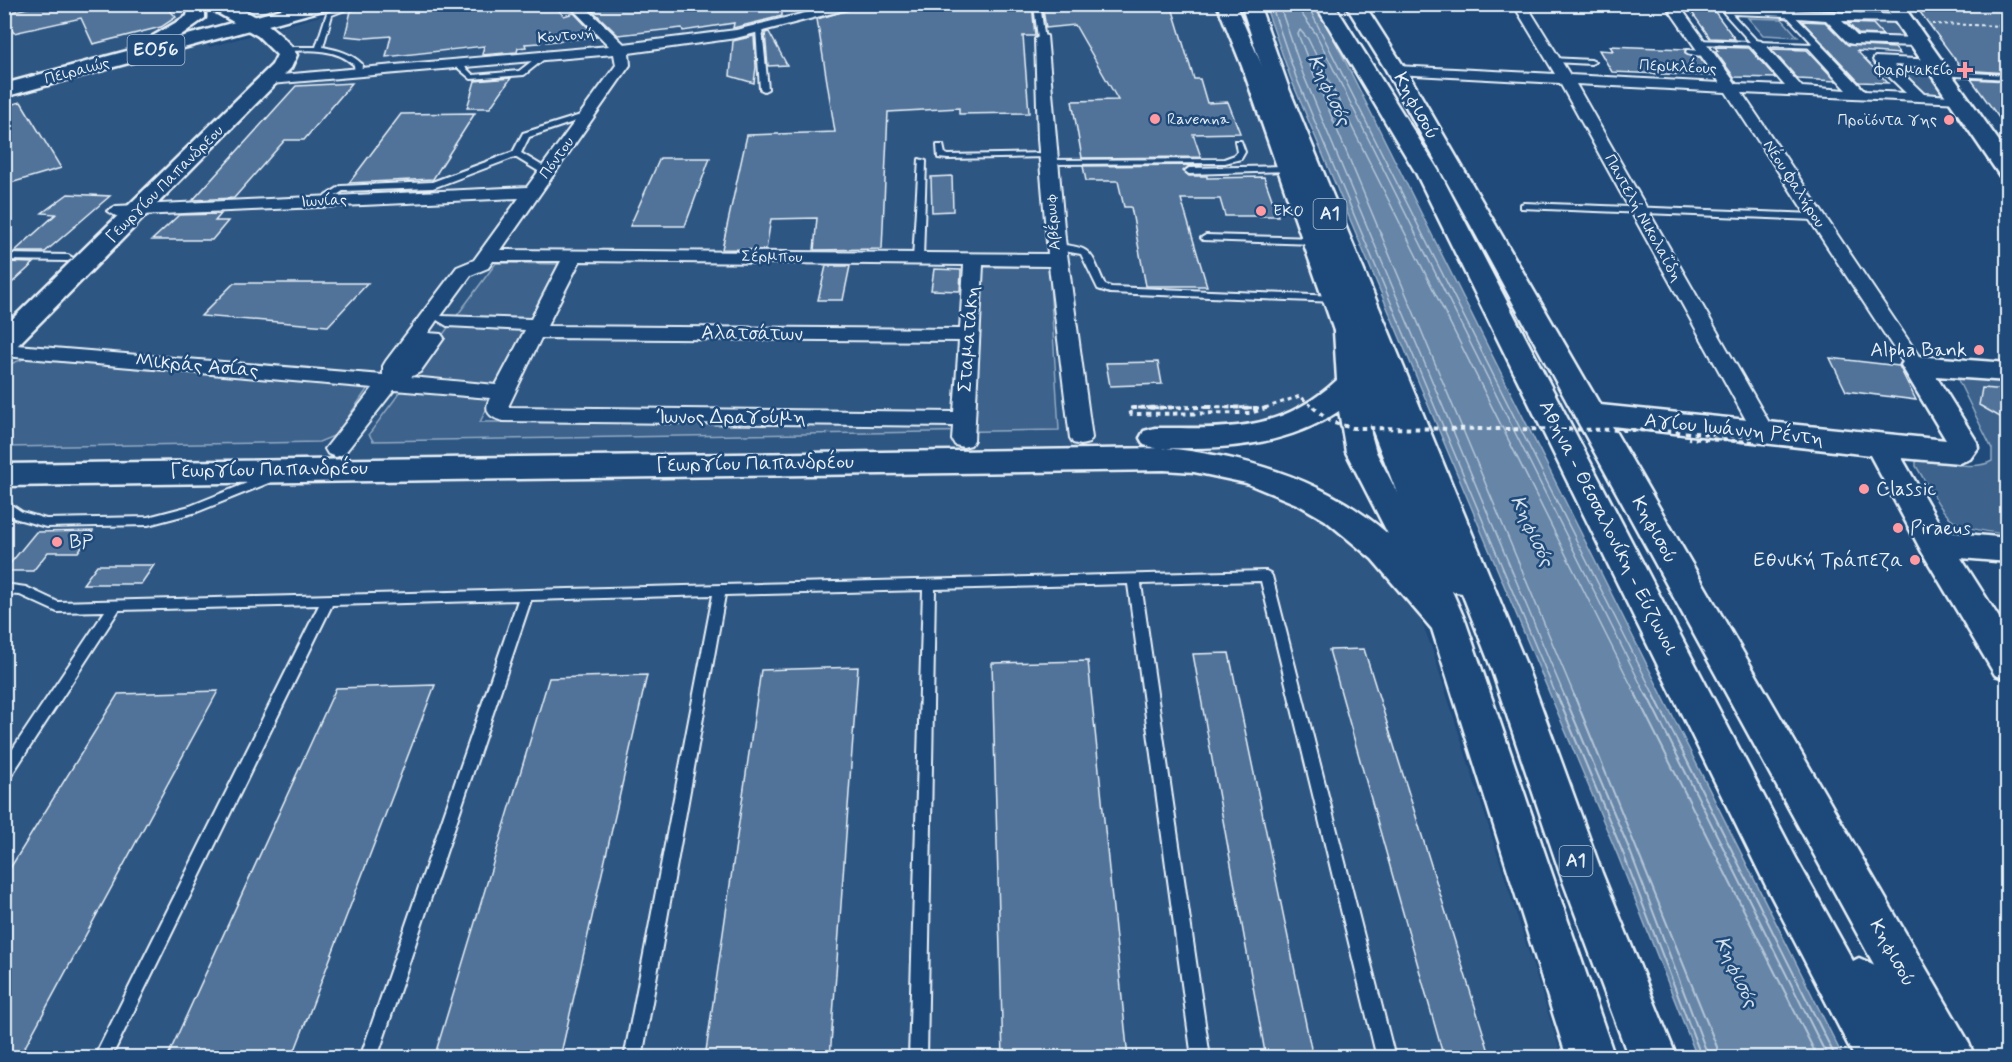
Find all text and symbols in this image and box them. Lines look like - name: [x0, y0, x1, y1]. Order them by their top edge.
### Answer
- street label: Κοντονή: [537, 23, 595, 49]
- road number: ΕΟ56: [128, 35, 184, 65]
- water label: Κηφισός: [1300, 50, 1358, 132]
- street label: Πειραιώς: [42, 52, 112, 90]
- street label: Περικλέους: [1639, 53, 1717, 80]
- place label: Φαρμακείο: [1873, 60, 1953, 81]
- marker: Φαρμακείο: [1958, 63, 1972, 77]
- street label: Κηφισού: [1386, 67, 1446, 145]
- place label: Ravenna: [1167, 109, 1230, 130]
- place label: Προϊόντα γης: [1837, 110, 1937, 131]
- marker: Ravenna: [1148, 112, 1162, 126]
- marker: Προϊόντα γης: [1942, 113, 1956, 127]
- street label: Γεωργίου Παπανδρεου: [102, 121, 228, 247]
- street label: Πόντου: [535, 133, 579, 183]
- street label: Νέου Φαλήρου: [1758, 136, 1831, 232]
- street label: Παντελή Νικολαΐδη: [1599, 150, 1687, 286]
- street label: Ιωνίας: [300, 189, 348, 213]
- street label: Αβέρωφ: [1039, 193, 1066, 251]
- road number: Α1: [1314, 199, 1346, 229]
- place label: EKO: [1273, 201, 1304, 222]
- marker: EKO: [1254, 204, 1268, 218]
- street label: Σέρμπου: [741, 245, 803, 268]
- street label: Σταματάκη: [952, 285, 986, 393]
- street label: Αλατσάτων: [701, 320, 803, 348]
- place label: Alpha Bank: [1870, 337, 1967, 364]
- marker: Alpha Bank: [1972, 343, 1986, 357]
- street label: Μικράς Ασίας: [134, 347, 260, 385]
- street label: Αθήνα - Θεσσαλονίκη - Εύζωνοι: [1532, 396, 1685, 661]
- street label: Ίωνος Δραγούμη: [656, 404, 806, 431]
- street label: Αγίου Ιωάννη Ρέντη: [1643, 407, 1825, 453]
- street label: Γεωργίου Παπανδρέου: [656, 449, 854, 479]
- street label: Γεωργίου Παπανδρέου: [170, 455, 368, 485]
- place label: Classic: [1876, 476, 1937, 503]
- marker: Classic: [1857, 482, 1871, 496]
- water label: Κηφισός: [1503, 491, 1561, 573]
- street label: Κηφισού: [1624, 491, 1684, 569]
- place label: Piraeus: [1910, 515, 1971, 542]
- marker: Piraeus: [1891, 521, 1905, 535]
- place label: BP: [69, 529, 94, 556]
- marker: BP: [50, 535, 64, 549]
- place label: Εθνική Τράπεζα: [1754, 547, 1903, 574]
- marker: Εθνική Τράπεζα: [1908, 553, 1922, 567]
- road number: Α1: [1560, 846, 1592, 876]
- street label: Κηφισού: [1862, 914, 1922, 992]
- water label: Κηφισός: [1707, 932, 1765, 1014]

